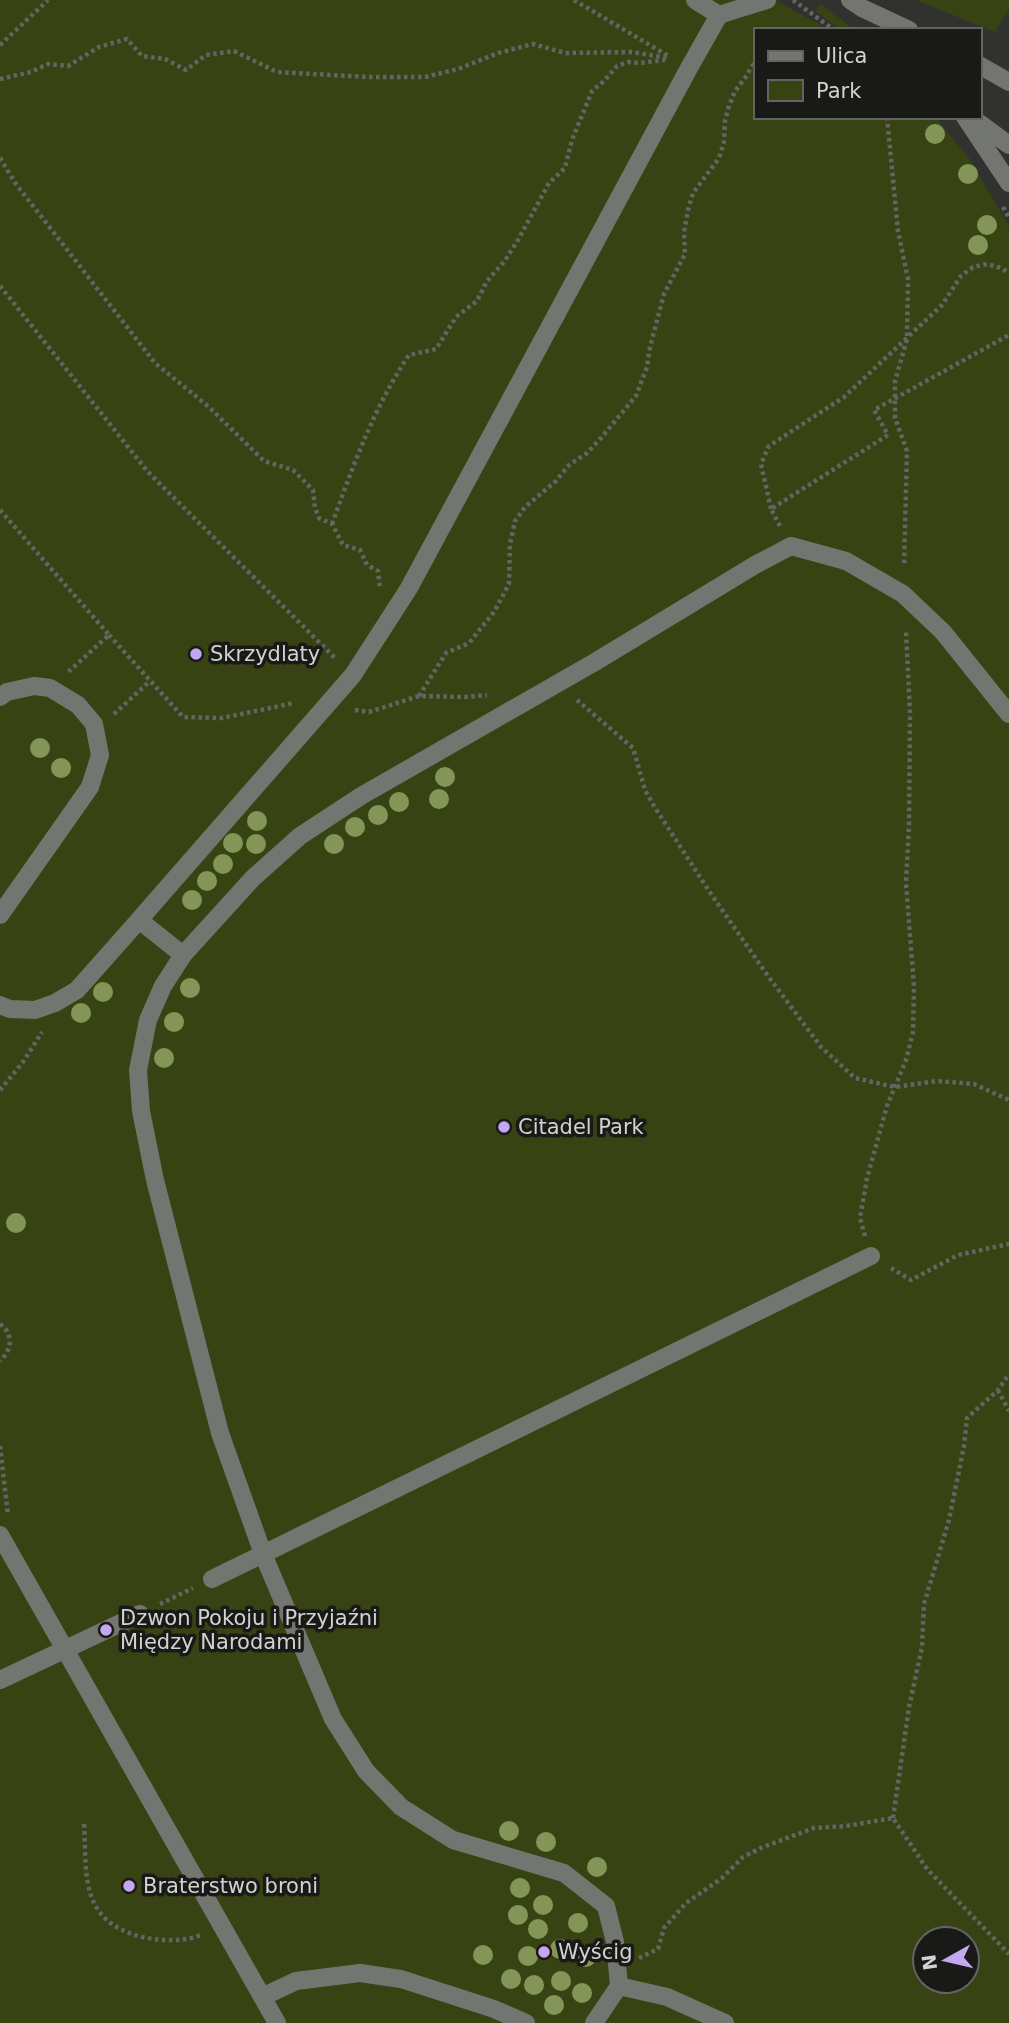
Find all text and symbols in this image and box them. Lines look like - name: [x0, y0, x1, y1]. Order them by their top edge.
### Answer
- legend: [754, 28, 981, 119]
- text: Ulica: [816, 44, 867, 68]
- text: Park: [816, 79, 862, 103]
- place label: Skrzydlaty: [210, 642, 320, 666]
- marker: Skrzydlaty: [188, 646, 204, 662]
- place label: Citadel Park: [518, 1115, 645, 1139]
- marker: Citadel Park: [496, 1119, 512, 1135]
- place label: Dzwon Pokoju i Przyjaźni Między Narodami: [120, 1606, 378, 1654]
- marker: Dzwon Pokoju i Przyjaźni Między Narodami: [98, 1622, 114, 1638]
- place label: Braterstwo broni: [143, 1874, 318, 1898]
- marker: Braterstwo broni: [121, 1878, 137, 1894]
- north arrow: [911, 1925, 981, 1995]
- place label: Wyścig: [558, 1940, 632, 1964]
- marker: Wyścig: [536, 1944, 552, 1960]
- text: N: [917, 1953, 941, 1972]

